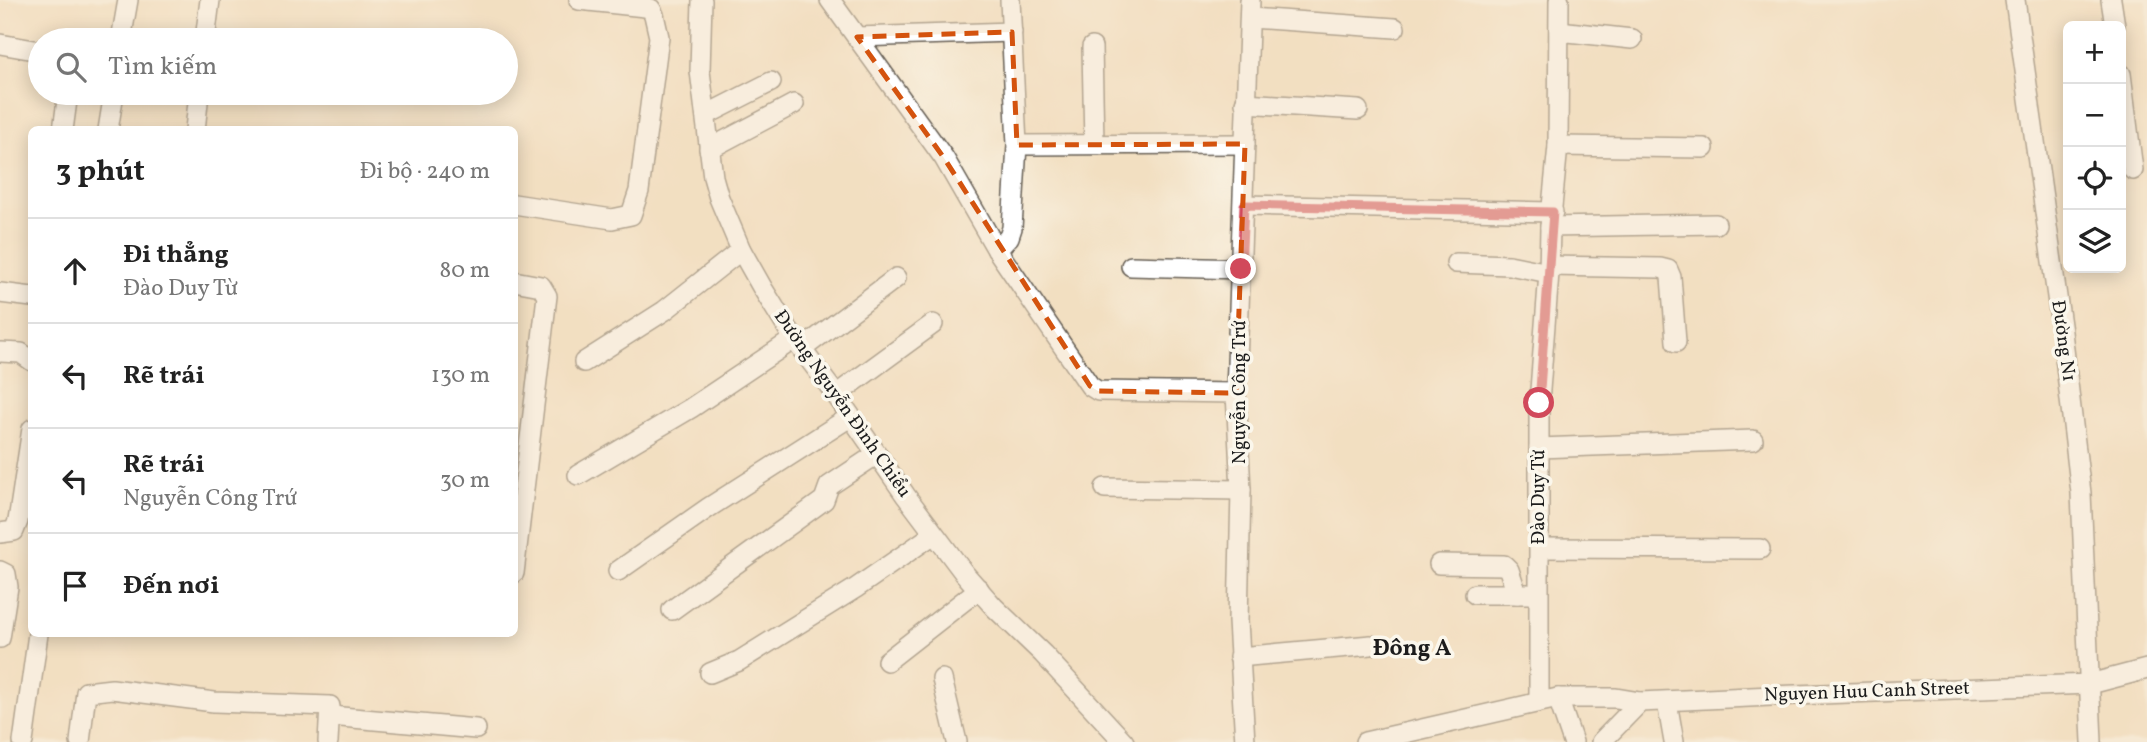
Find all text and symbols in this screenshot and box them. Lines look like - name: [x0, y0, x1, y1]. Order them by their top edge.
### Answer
- map controls: [2063, 21, 2126, 273]
- button: +: [2063, 21, 2126, 84]
- search box: [28, 28, 518, 105]
- icon: search: [52, 48, 90, 86]
- text: Tìm kiếm: [108, 49, 217, 85]
- button: −: [2063, 84, 2126, 147]
- button: locate: [2063, 147, 2126, 210]
- text: 3 phút: [56, 151, 145, 193]
- text: Đi bộ · 240 m: [359, 156, 490, 188]
- button: layers: [2063, 210, 2126, 273]
- text: Đi thẳng: [123, 237, 229, 273]
- icon: ahead: [56, 252, 94, 290]
- route end: [1225, 253, 1256, 284]
- text: 80 m: [440, 255, 490, 287]
- text: Đào Duy Từ: [123, 273, 239, 305]
- street label: Đường N1: [2044, 299, 2082, 383]
- street label: Đường Nguyễn Đình Chiểu: [767, 305, 917, 503]
- street label: Nguyễn Công Trứ: [1227, 320, 1253, 464]
- icon: left: [56, 357, 94, 395]
- text: Rẽ trái: [123, 358, 205, 394]
- text: 130 m: [431, 360, 490, 392]
- route start: [1523, 387, 1554, 418]
- text: Rẽ trái: [123, 447, 205, 483]
- street label: Đào Duy Từ: [1526, 449, 1552, 545]
- icon: left: [56, 462, 94, 500]
- text: 30 m: [440, 465, 490, 497]
- text: Nguyễn Công Trứ: [123, 483, 298, 515]
- icon: arrive: [56, 567, 94, 605]
- text: Đến nơi: [123, 568, 219, 604]
- district label: Đông A: [1373, 633, 1451, 665]
- street label: Nguyen Huu Canh Street: [1764, 675, 1971, 709]

